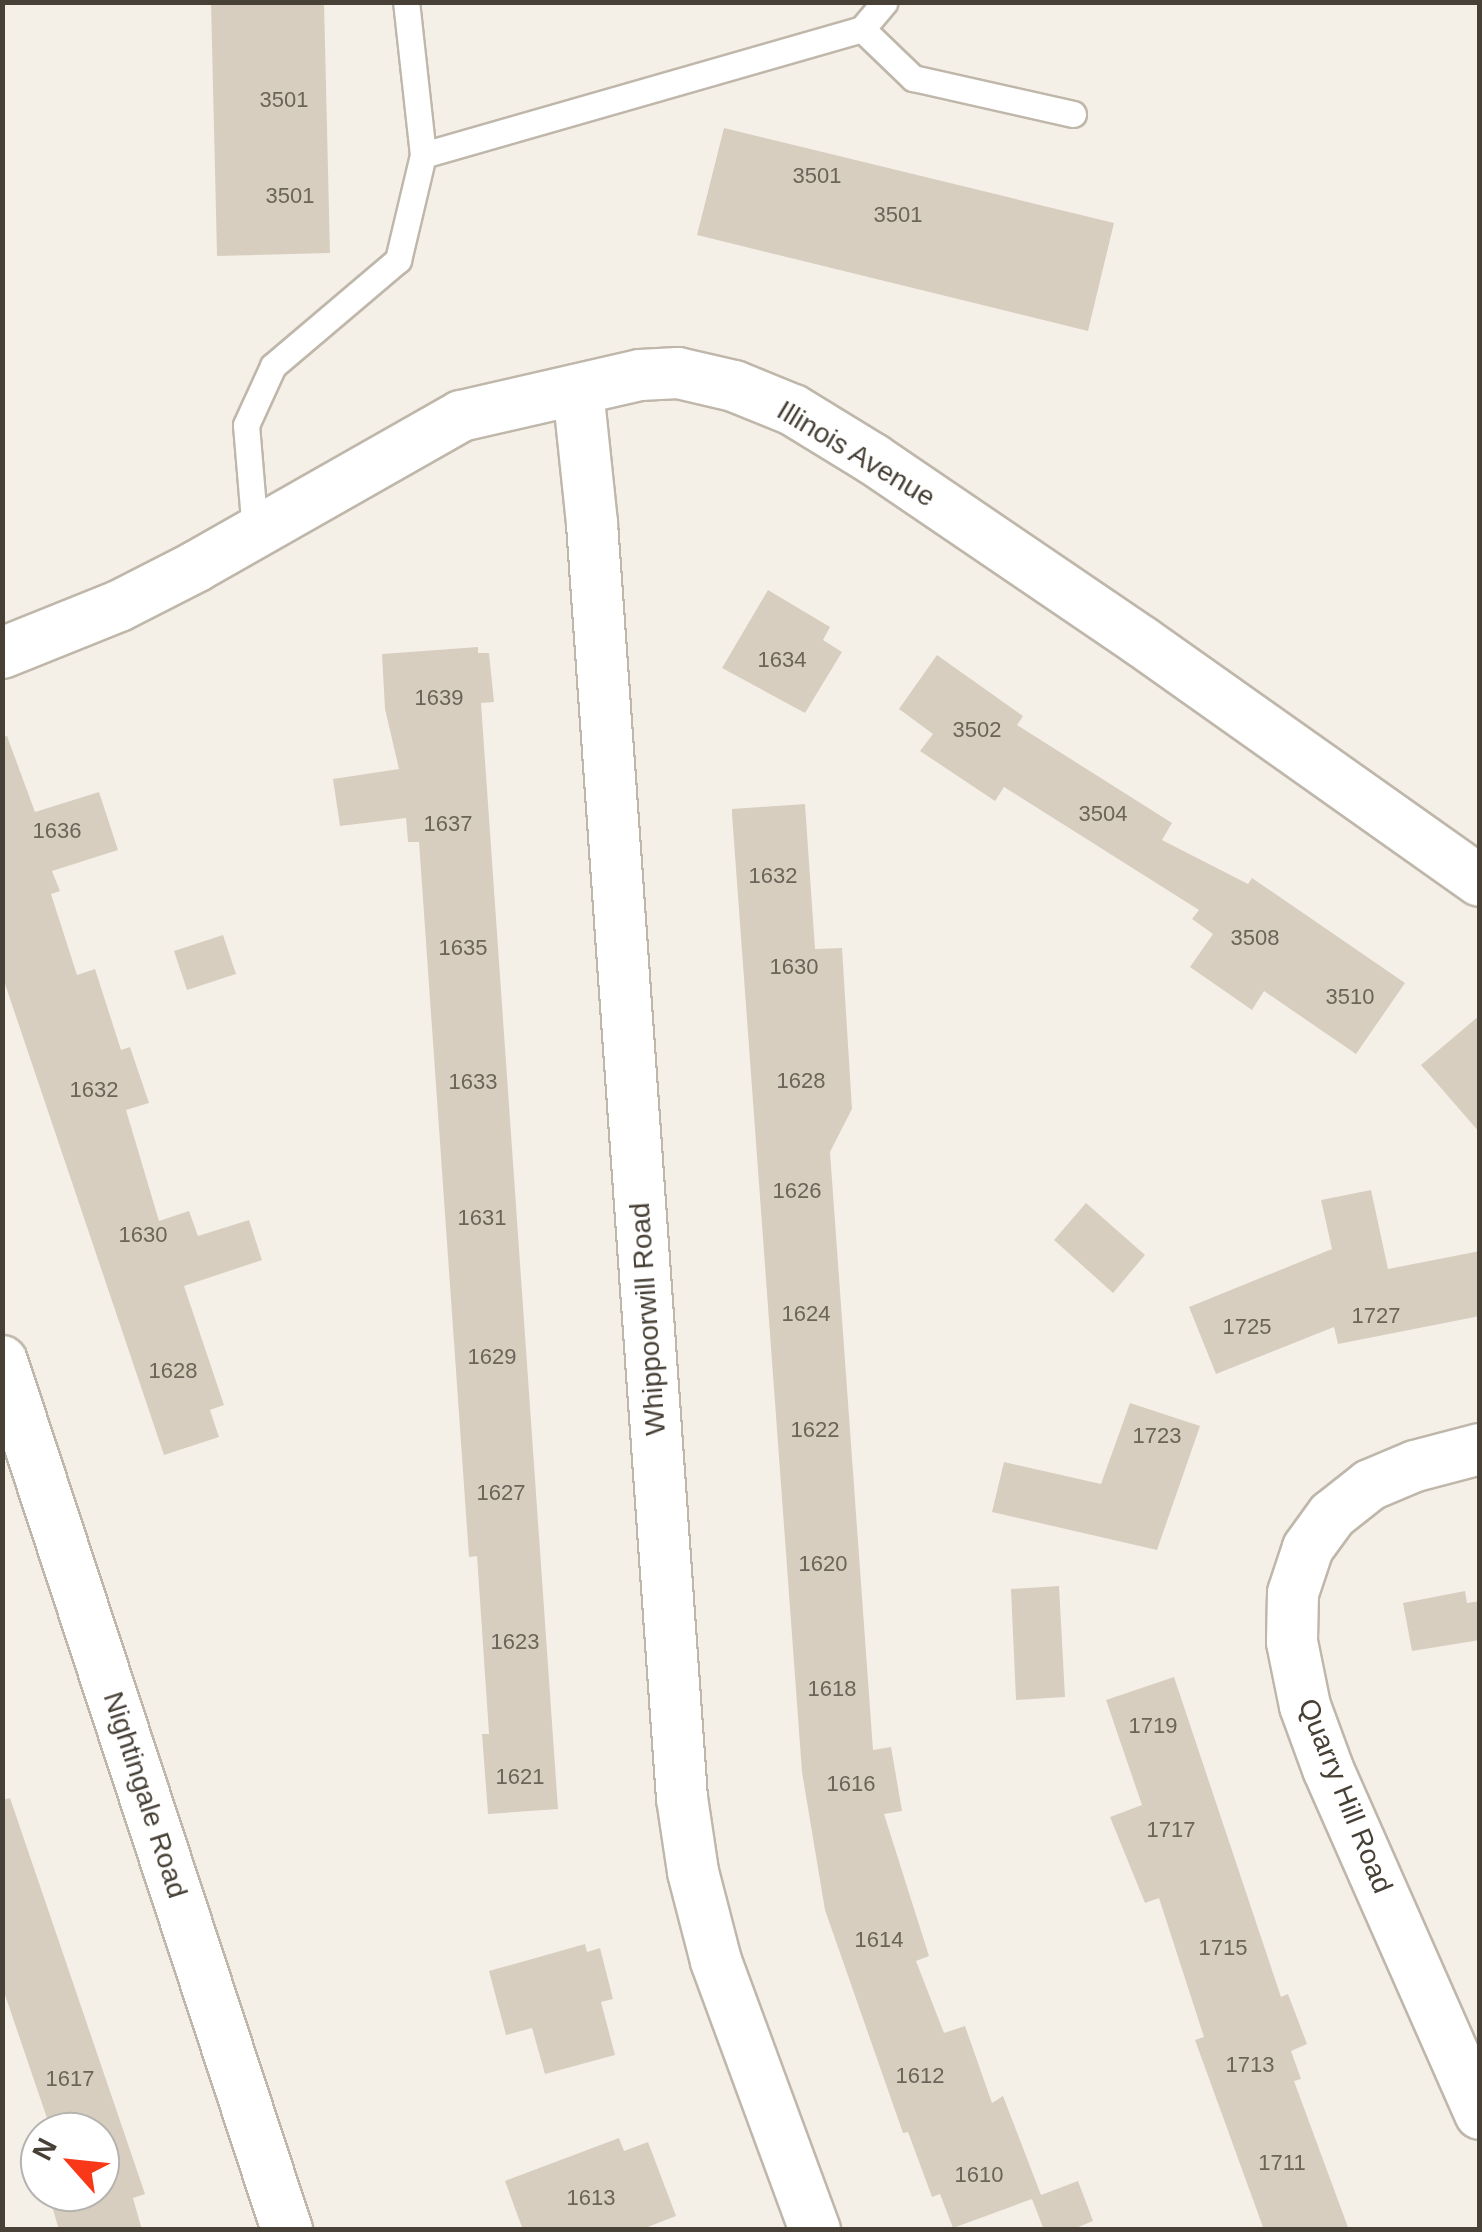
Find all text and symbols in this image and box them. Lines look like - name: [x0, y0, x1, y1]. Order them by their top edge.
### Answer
- house number: 3501: [260, 87, 308, 113]
- house number: 3501: [793, 163, 841, 189]
- house number: 3501: [266, 183, 314, 209]
- house number: 3501: [874, 202, 922, 228]
- street label: Illinois Avenue: [770, 393, 942, 515]
- house number: 1634: [758, 647, 806, 673]
- house number: 1639: [415, 685, 463, 711]
- house number: 3502: [953, 717, 1001, 743]
- house number: 3504: [1079, 801, 1127, 827]
- house number: 1637: [424, 811, 472, 837]
- house number: 1636: [33, 818, 81, 844]
- house number: 1632: [749, 863, 797, 889]
- house number: 3508: [1231, 925, 1279, 951]
- house number: 1635: [439, 935, 487, 961]
- house number: 1630: [770, 954, 818, 980]
- house number: 3510: [1326, 984, 1374, 1010]
- house number: 1628: [777, 1068, 825, 1094]
- house number: 1633: [449, 1069, 497, 1095]
- house number: 1632: [70, 1077, 118, 1103]
- house number: 1626: [773, 1178, 821, 1204]
- street label: Whippoorwill Road: [623, 1201, 673, 1437]
- house number: 1631: [458, 1205, 506, 1231]
- house number: 1630: [119, 1222, 167, 1248]
- house number: 1624: [782, 1301, 830, 1327]
- house number: 1727: [1352, 1303, 1400, 1329]
- house number: 1725: [1223, 1314, 1271, 1340]
- house number: 1629: [468, 1344, 516, 1370]
- house number: 1628: [149, 1358, 197, 1384]
- house number: 1622: [791, 1417, 839, 1443]
- house number: 1723: [1133, 1423, 1181, 1449]
- house number: 1627: [477, 1480, 525, 1506]
- house number: 1620: [799, 1551, 847, 1577]
- house number: 1623: [491, 1629, 539, 1655]
- house number: 1618: [808, 1676, 856, 1702]
- street label: Nightingale Road: [96, 1688, 194, 1902]
- street label: Quarry Hill Road: [1291, 1694, 1399, 1898]
- house number: 1719: [1129, 1713, 1177, 1739]
- house number: 1621: [496, 1764, 544, 1790]
- house number: 1616: [827, 1771, 875, 1797]
- house number: 1717: [1147, 1817, 1195, 1843]
- house number: 1614: [855, 1927, 903, 1953]
- house number: 1715: [1199, 1935, 1247, 1961]
- house number: 1713: [1226, 2052, 1274, 2078]
- house number: 1612: [896, 2063, 944, 2089]
- house number: 1617: [46, 2066, 94, 2092]
- north arrow: [20, 2112, 120, 2212]
- text: N: [26, 2133, 63, 2165]
- house number: 1711: [1258, 2150, 1306, 2176]
- house number: 1610: [955, 2162, 1003, 2188]
- house number: 1613: [567, 2185, 615, 2211]

